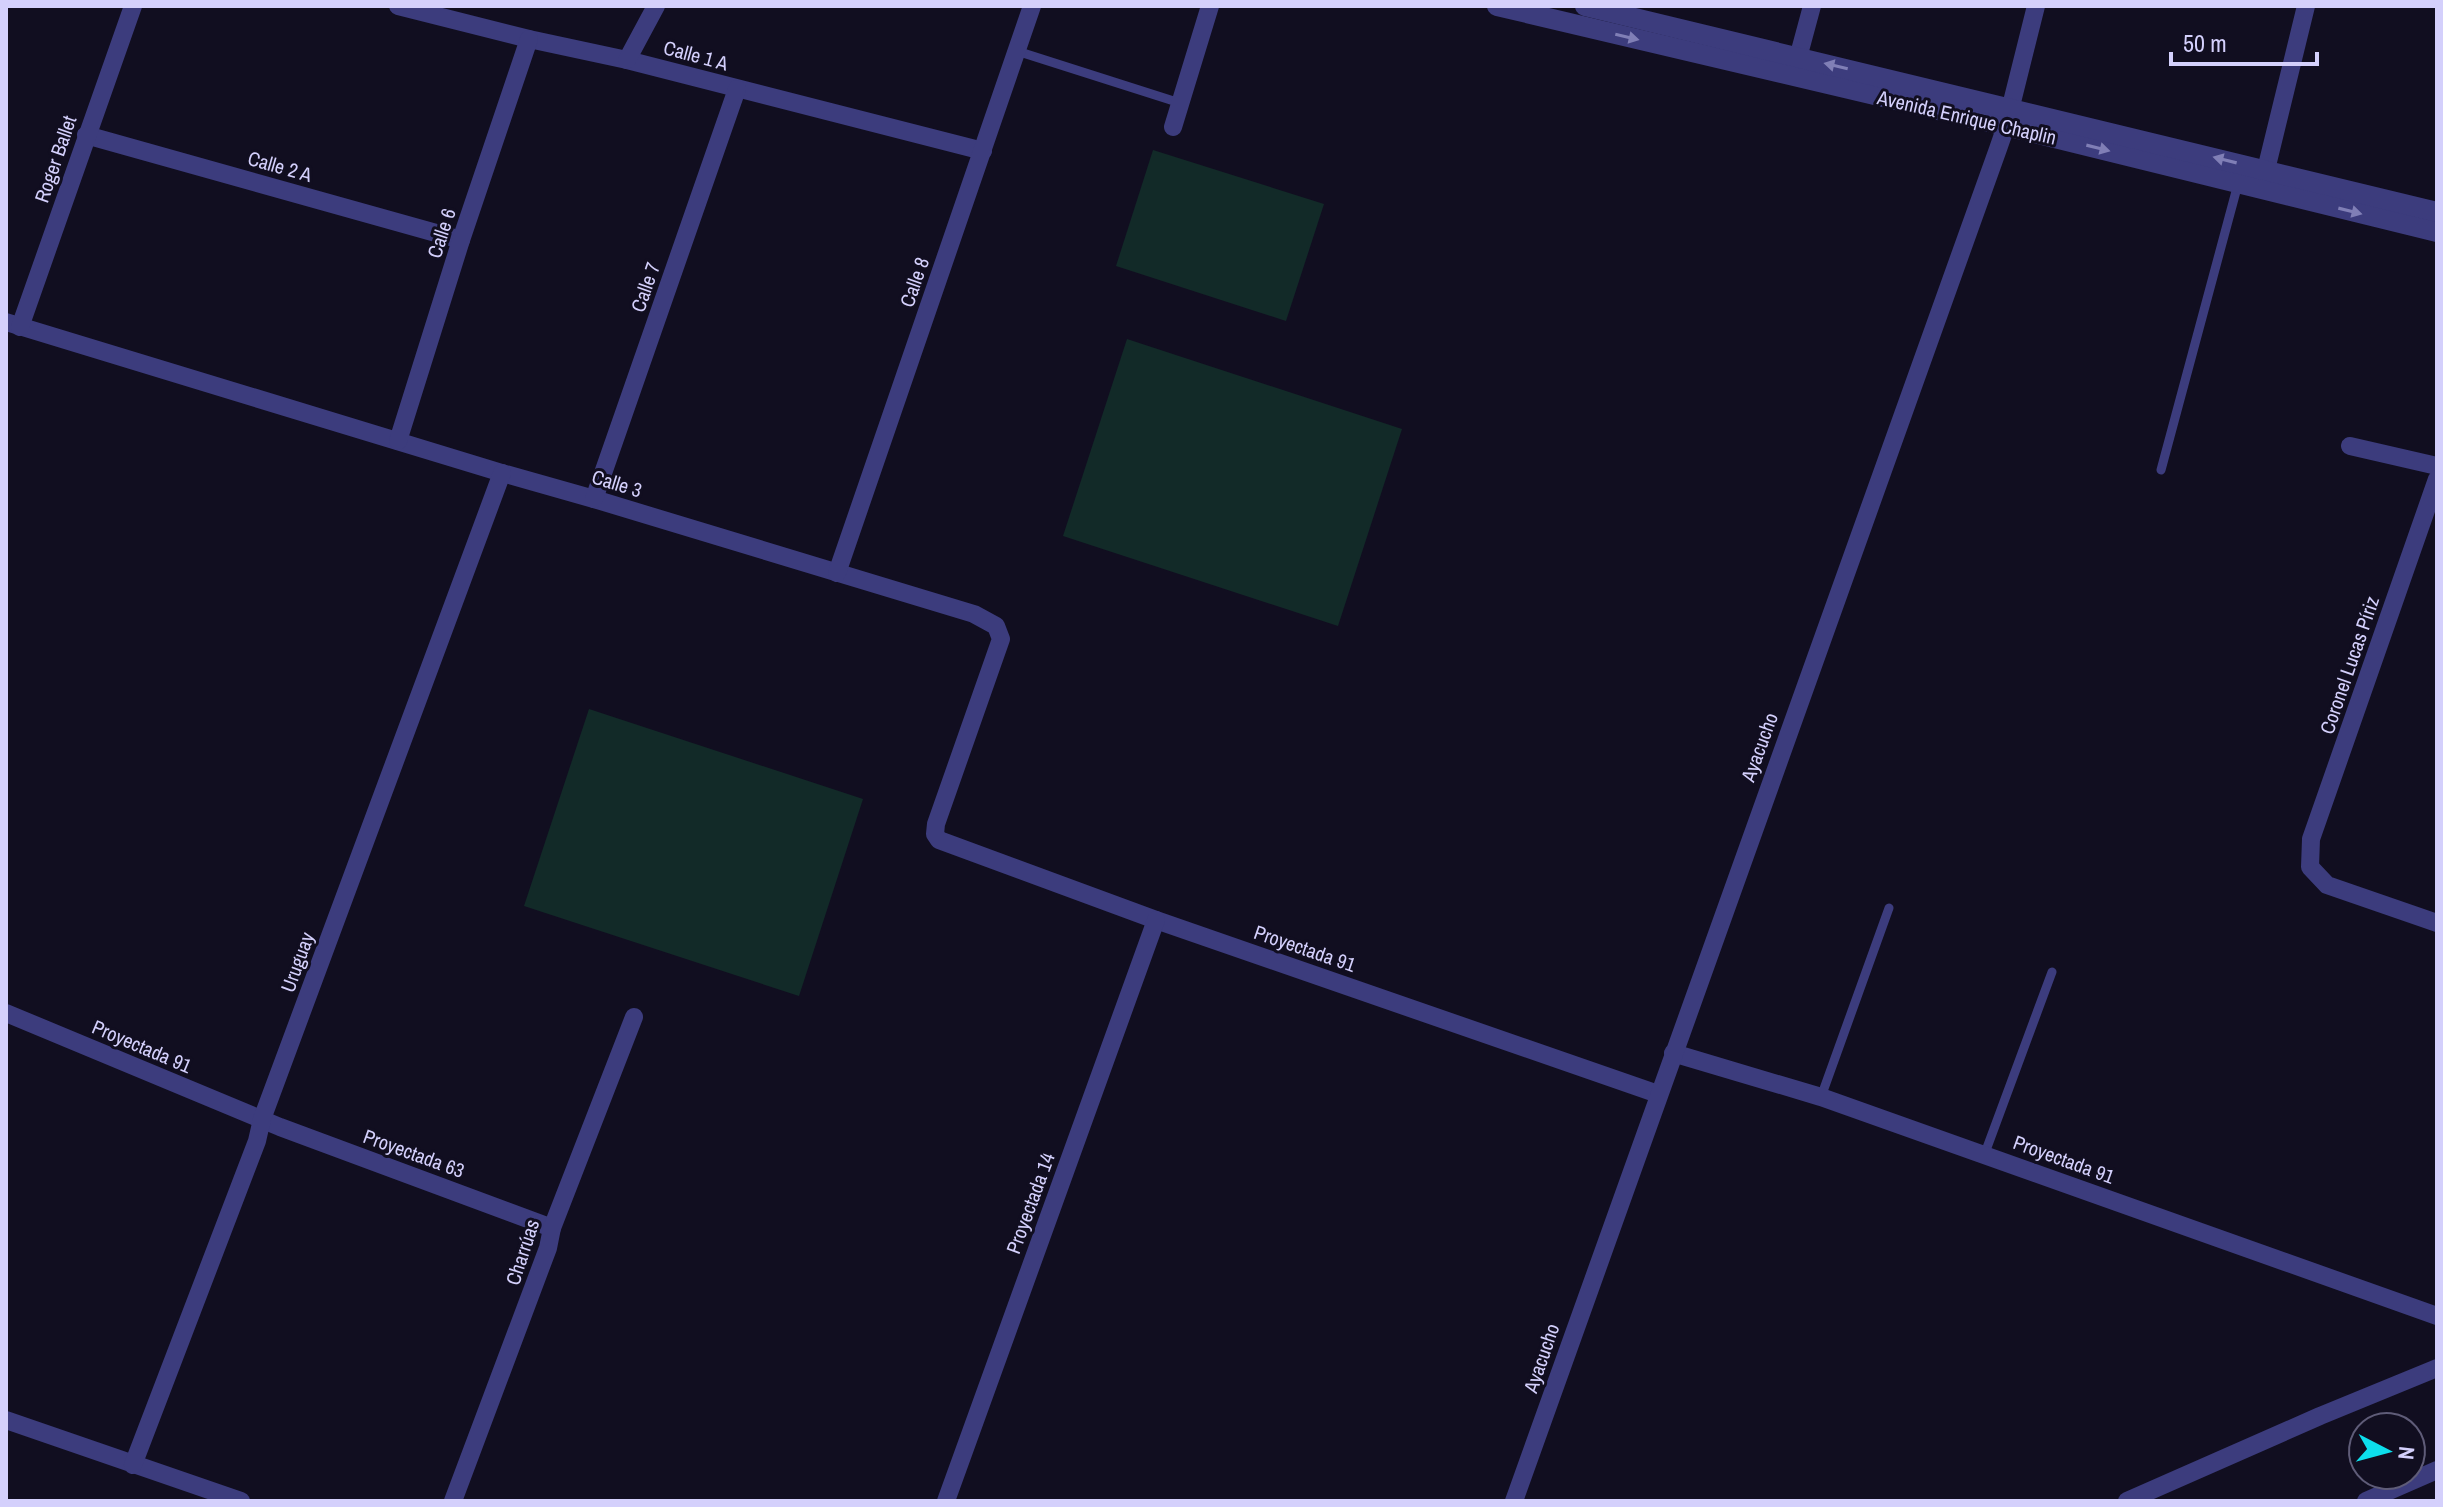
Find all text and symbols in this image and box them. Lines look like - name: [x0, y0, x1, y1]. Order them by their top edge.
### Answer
- scale bar: [2171, 16, 2317, 66]
- text: 50 m: [2183, 27, 2227, 59]
- one-way arrow: [1615, 31, 1640, 44]
- street label: Calle 1 A: [661, 33, 731, 77]
- one-way arrow: [1824, 59, 1849, 72]
- street label: Avenida Enrique Chaplin: [1874, 83, 2059, 151]
- street label: Roger Ballet: [28, 112, 83, 206]
- one-way arrow: [2086, 143, 2111, 155]
- street label: Calle 2 A: [245, 144, 315, 188]
- one-way arrow: [2213, 153, 2238, 166]
- street label: Calle 6: [420, 205, 462, 261]
- one-way arrow: [2338, 205, 2363, 217]
- street label: Calle 8: [893, 253, 935, 311]
- street label: Calle 7: [624, 258, 666, 316]
- street label: Calle 3: [589, 463, 645, 503]
- street label: Coronel Lucas Píriz: [2313, 593, 2385, 737]
- street label: Ayacucho: [1734, 709, 1784, 786]
- street label: Proyectada 91: [1251, 918, 1359, 978]
- street label: Uruguay: [274, 928, 321, 996]
- street label: Proyectada 91: [88, 1013, 196, 1079]
- street label: Proyectada 63: [360, 1122, 468, 1184]
- street label: Proyectada 91: [2010, 1128, 2118, 1190]
- street label: Proyectada 14: [999, 1149, 1061, 1257]
- street label: Charrúas: [499, 1216, 545, 1288]
- street label: Ayacucho: [1516, 1320, 1565, 1397]
- north arrow: [2347, 1411, 2427, 1491]
- text: N: [2391, 1445, 2422, 1461]

